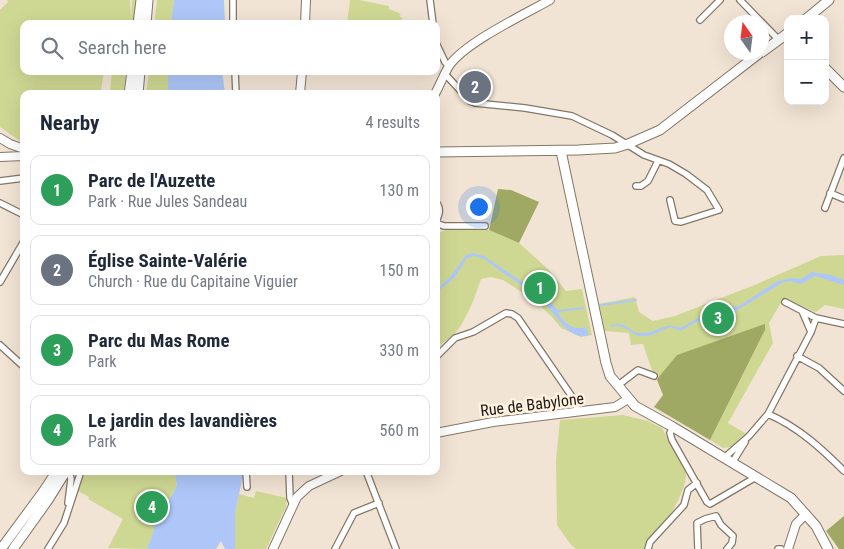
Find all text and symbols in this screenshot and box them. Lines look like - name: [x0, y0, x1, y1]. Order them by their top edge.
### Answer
- north arrow: [724, 15, 769, 60]
- map controls: [784, 15, 829, 105]
- button: +: [784, 15, 829, 60]
- search box: [20, 20, 440, 75]
- icon: search: [38, 34, 66, 62]
- text: Search here: [78, 36, 166, 59]
- button: −: [784, 60, 829, 105]
- pin: 2: [459, 68, 491, 106]
- text: Nearby: [40, 111, 99, 135]
- text: 4 results: [365, 113, 420, 132]
- text: Parc de l'Auzette: [88, 169, 215, 192]
- text: 1: [53, 181, 61, 200]
- text: 130 m: [380, 181, 419, 200]
- text: Park · Rue Jules Sandeau: [88, 192, 247, 211]
- your location: [466, 194, 492, 220]
- text: Église Sainte-Valérie: [88, 249, 247, 272]
- text: 2: [53, 261, 61, 280]
- text: 150 m: [380, 261, 419, 280]
- pin: 1: [524, 269, 556, 307]
- text: Church · Rue du Capitaine Viguier: [88, 272, 298, 291]
- pin: 3: [702, 299, 734, 337]
- text: Parc du Mas Rome: [88, 329, 230, 352]
- text: 3: [53, 341, 61, 360]
- text: 330 m: [380, 341, 419, 360]
- text: Park: [88, 352, 117, 371]
- street label: Rue de Babylone: [479, 389, 585, 420]
- text: Le jardin des lavandières: [88, 409, 277, 432]
- text: 4: [53, 421, 61, 440]
- text: 560 m: [380, 421, 419, 440]
- text: Park: [88, 432, 117, 451]
- pin: 4: [136, 488, 168, 526]

